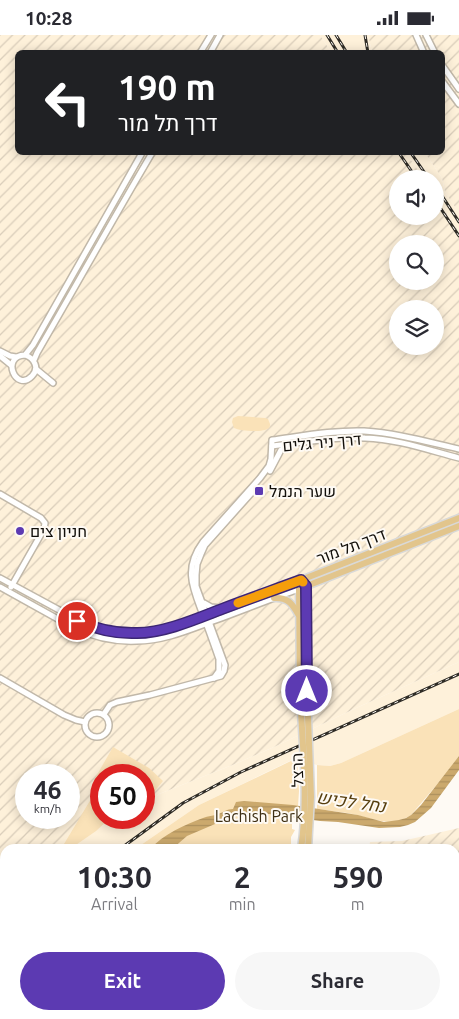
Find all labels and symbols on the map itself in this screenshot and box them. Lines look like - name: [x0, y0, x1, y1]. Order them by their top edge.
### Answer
- street label: דרך ניר גלים: [282, 430, 362, 454]
- place label: שער הנמל: [269, 482, 336, 500]
- marker: שער הנמל: [253, 485, 265, 497]
- place label: חניון צים: [30, 522, 87, 540]
- marker: חניון צים: [14, 525, 26, 537]
- street label: דרך תל מור: [314, 525, 388, 567]
- pin: [56, 600, 98, 642]
- position arrow: [280, 664, 332, 716]
- street label: הרצל: [287, 753, 307, 787]
- speed limit sign: 50: [90, 764, 155, 829]
- water label: נחל לכיש: [315, 786, 388, 816]
- park label: Lachish Park: [215, 807, 303, 825]

